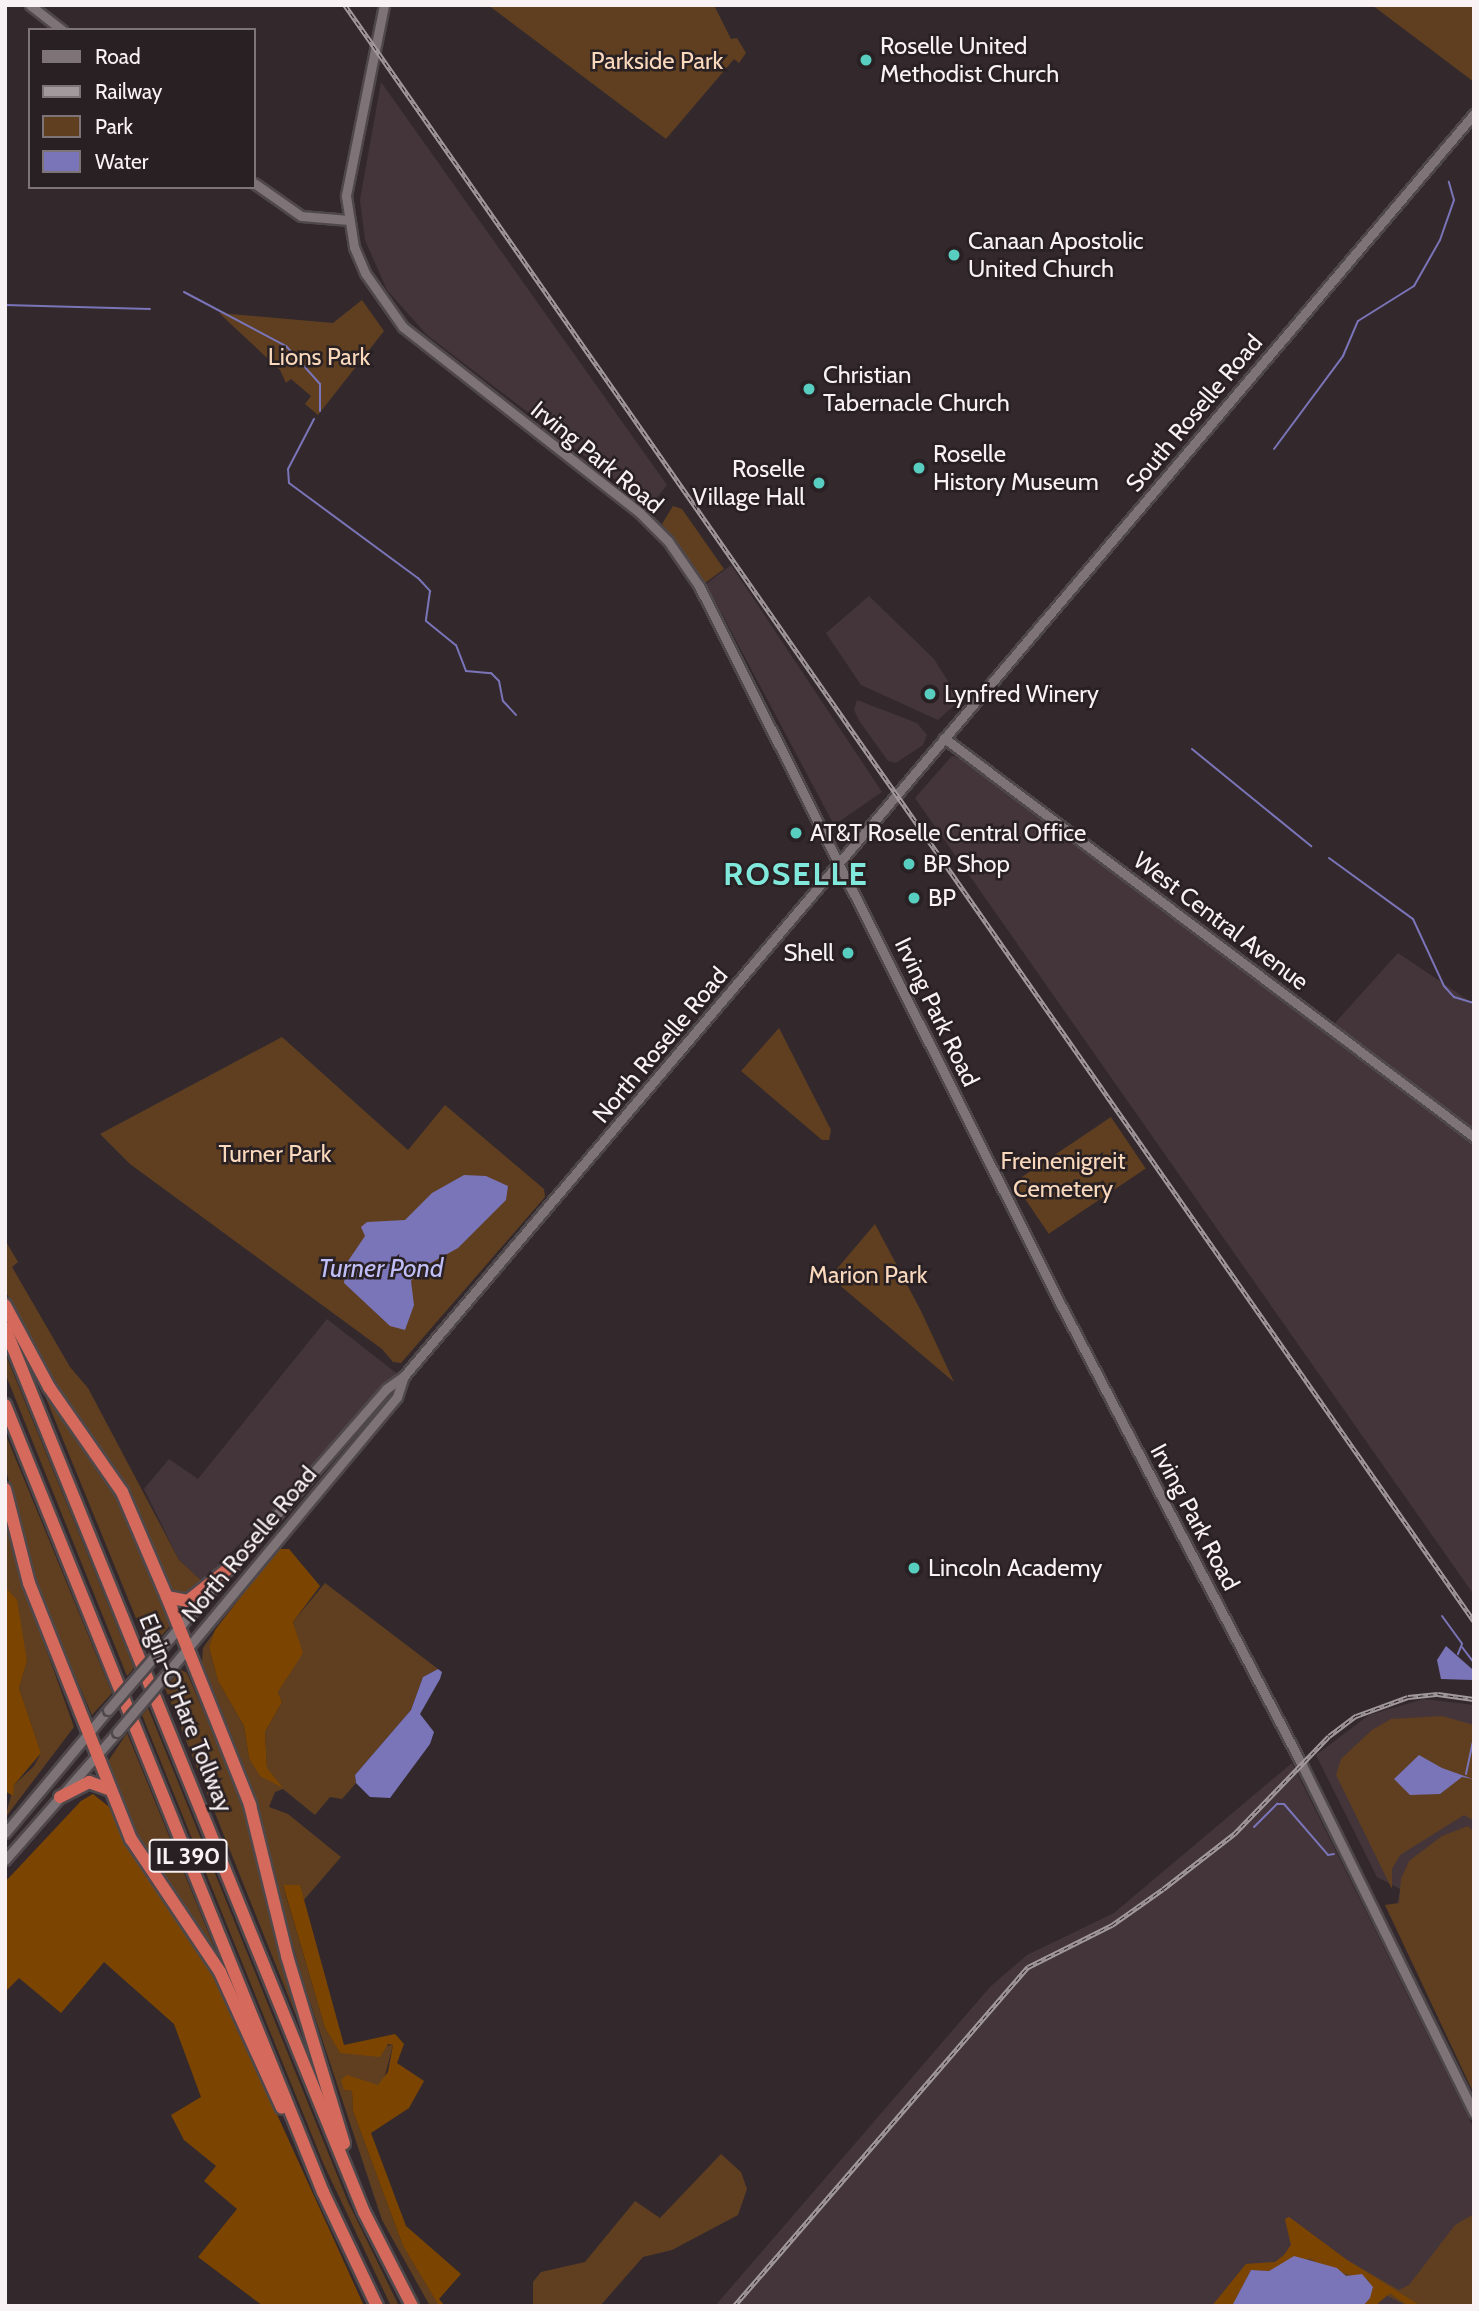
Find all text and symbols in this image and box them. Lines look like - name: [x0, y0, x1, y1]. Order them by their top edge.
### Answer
- legend: [28, 28, 256, 189]
- place label: Roselle United Methodist Church: [880, 32, 1059, 88]
- text: Road: [95, 44, 141, 69]
- park label: Parkside Park: [591, 47, 723, 75]
- marker: Roselle United Methodist Church: [858, 52, 874, 68]
- text: Railway: [95, 79, 162, 104]
- text: Park: [95, 114, 133, 139]
- text: Water: [95, 149, 148, 174]
- place label: Canaan Apostolic United Church: [968, 227, 1144, 283]
- marker: Canaan Apostolic United Church: [946, 247, 962, 263]
- street label: South Roselle Road: [1120, 328, 1268, 498]
- park label: Lions Park: [268, 343, 370, 371]
- place label: Christian Tabernacle Church: [823, 361, 1010, 417]
- marker: Christian Tabernacle Church: [801, 381, 817, 397]
- street label: Irving Park Road: [525, 395, 669, 519]
- place label: Roselle History Museum: [933, 440, 1099, 496]
- place label: Roselle Village Hall: [692, 455, 805, 511]
- marker: Roselle History Museum: [911, 460, 927, 476]
- marker: Roselle Village Hall: [811, 475, 827, 491]
- place label: Lynfred Winery: [944, 680, 1099, 708]
- marker: Lynfred Winery: [922, 686, 938, 702]
- place label: AT&T Roselle Central Office: [810, 819, 1086, 847]
- marker: AT&T Roselle Central Office: [788, 825, 804, 841]
- street label: West Central Avenue: [1128, 846, 1314, 996]
- place label: BP Shop: [923, 850, 1010, 878]
- district label: ROSELLE: [724, 855, 868, 893]
- marker: BP Shop: [901, 856, 917, 872]
- place label: BP: [928, 884, 956, 912]
- marker: BP: [906, 890, 922, 906]
- street label: Irving Park Road: [889, 933, 985, 1091]
- place label: Shell: [784, 939, 834, 967]
- marker: Shell: [840, 945, 856, 961]
- street label: North Roselle Road: [587, 961, 733, 1129]
- park label: Turner Park: [219, 1140, 331, 1168]
- park label: Freinenigreit Cemetery: [1000, 1147, 1126, 1203]
- water label: Turner Pond: [319, 1253, 443, 1285]
- park label: Marion Park: [809, 1261, 927, 1289]
- street label: Irving Park Road: [1144, 1439, 1246, 1595]
- street label: North Roselle Road: [176, 1460, 322, 1628]
- place label: Lincoln Academy: [928, 1554, 1102, 1582]
- marker: Lincoln Academy: [906, 1560, 922, 1576]
- street label: Elgin-O'Hare Tollway: [133, 1610, 239, 1816]
- road number: IL 390: [148, 1837, 228, 1876]

